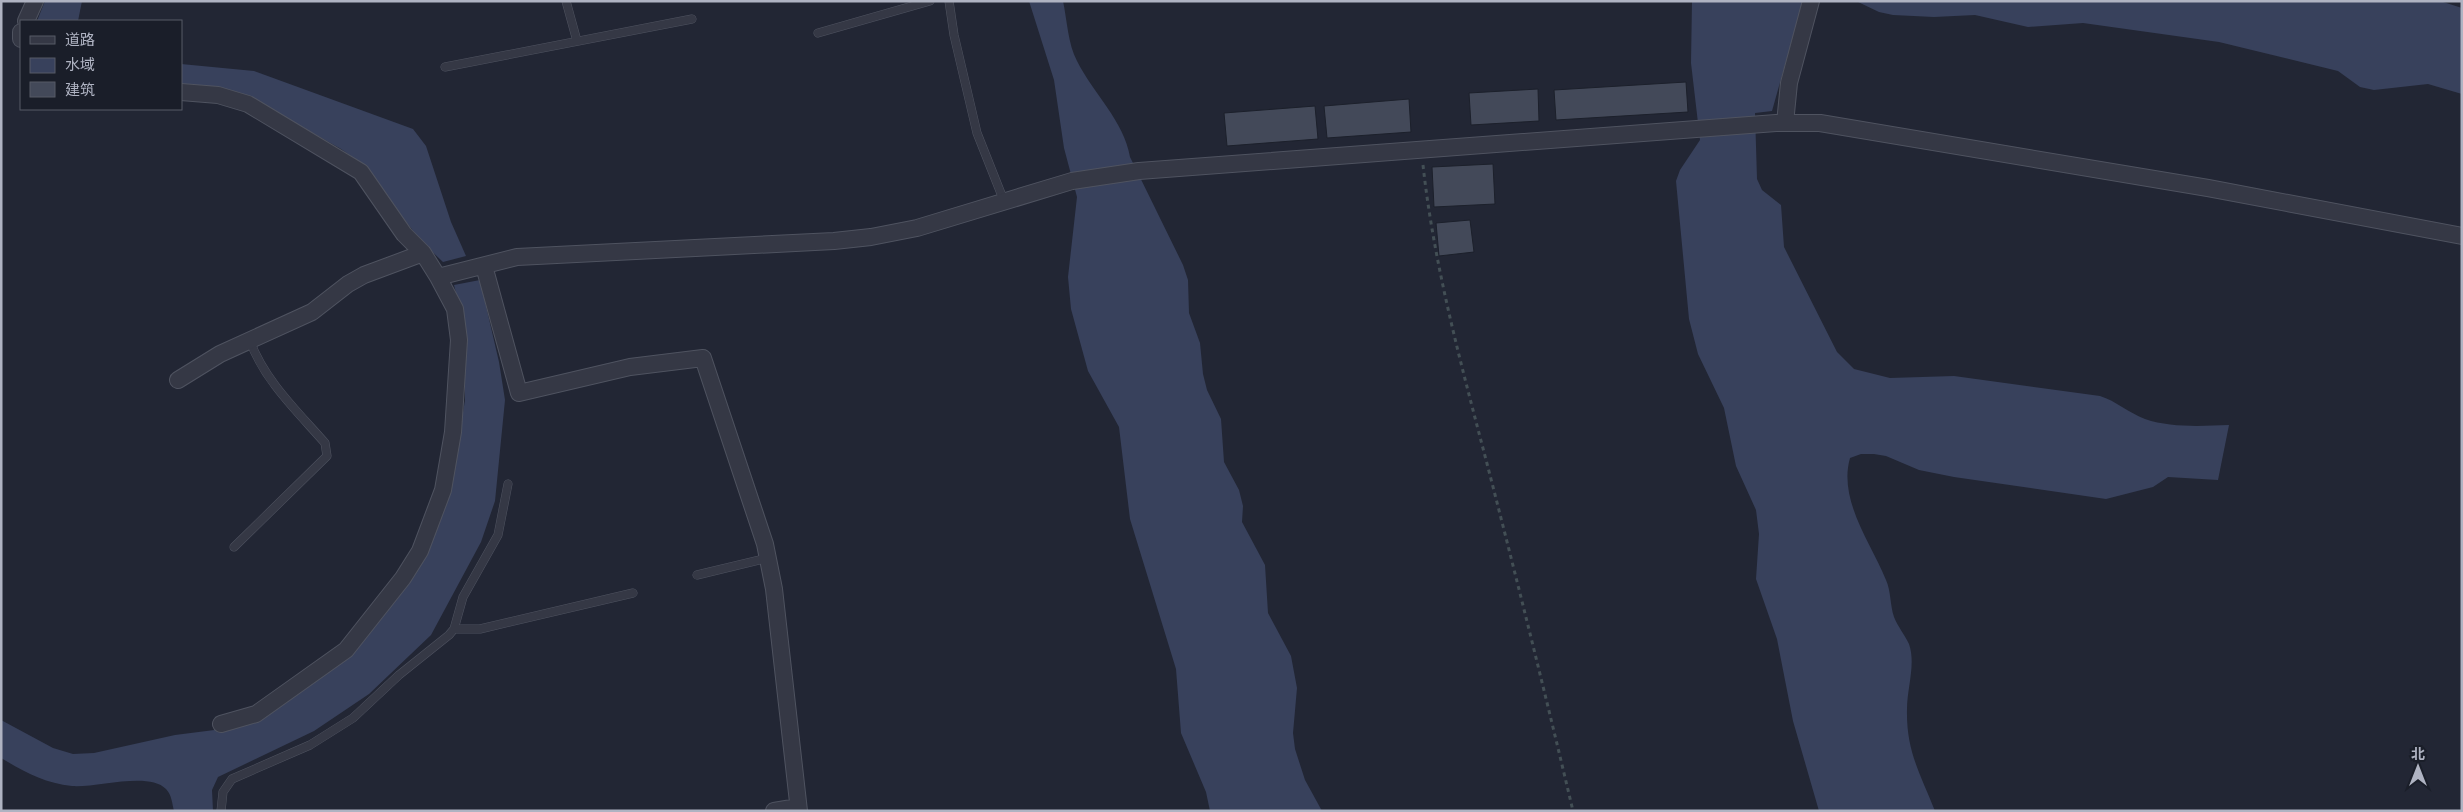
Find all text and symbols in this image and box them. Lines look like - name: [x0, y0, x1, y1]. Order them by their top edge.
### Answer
- legend: [20, 20, 182, 110]
- text: 道路: [65, 30, 95, 49]
- text: 水域: [65, 55, 95, 74]
- text: 建筑: [65, 80, 95, 99]
- north arrow: [2393, 742, 2443, 792]
- text: 北: [2411, 745, 2425, 763]

